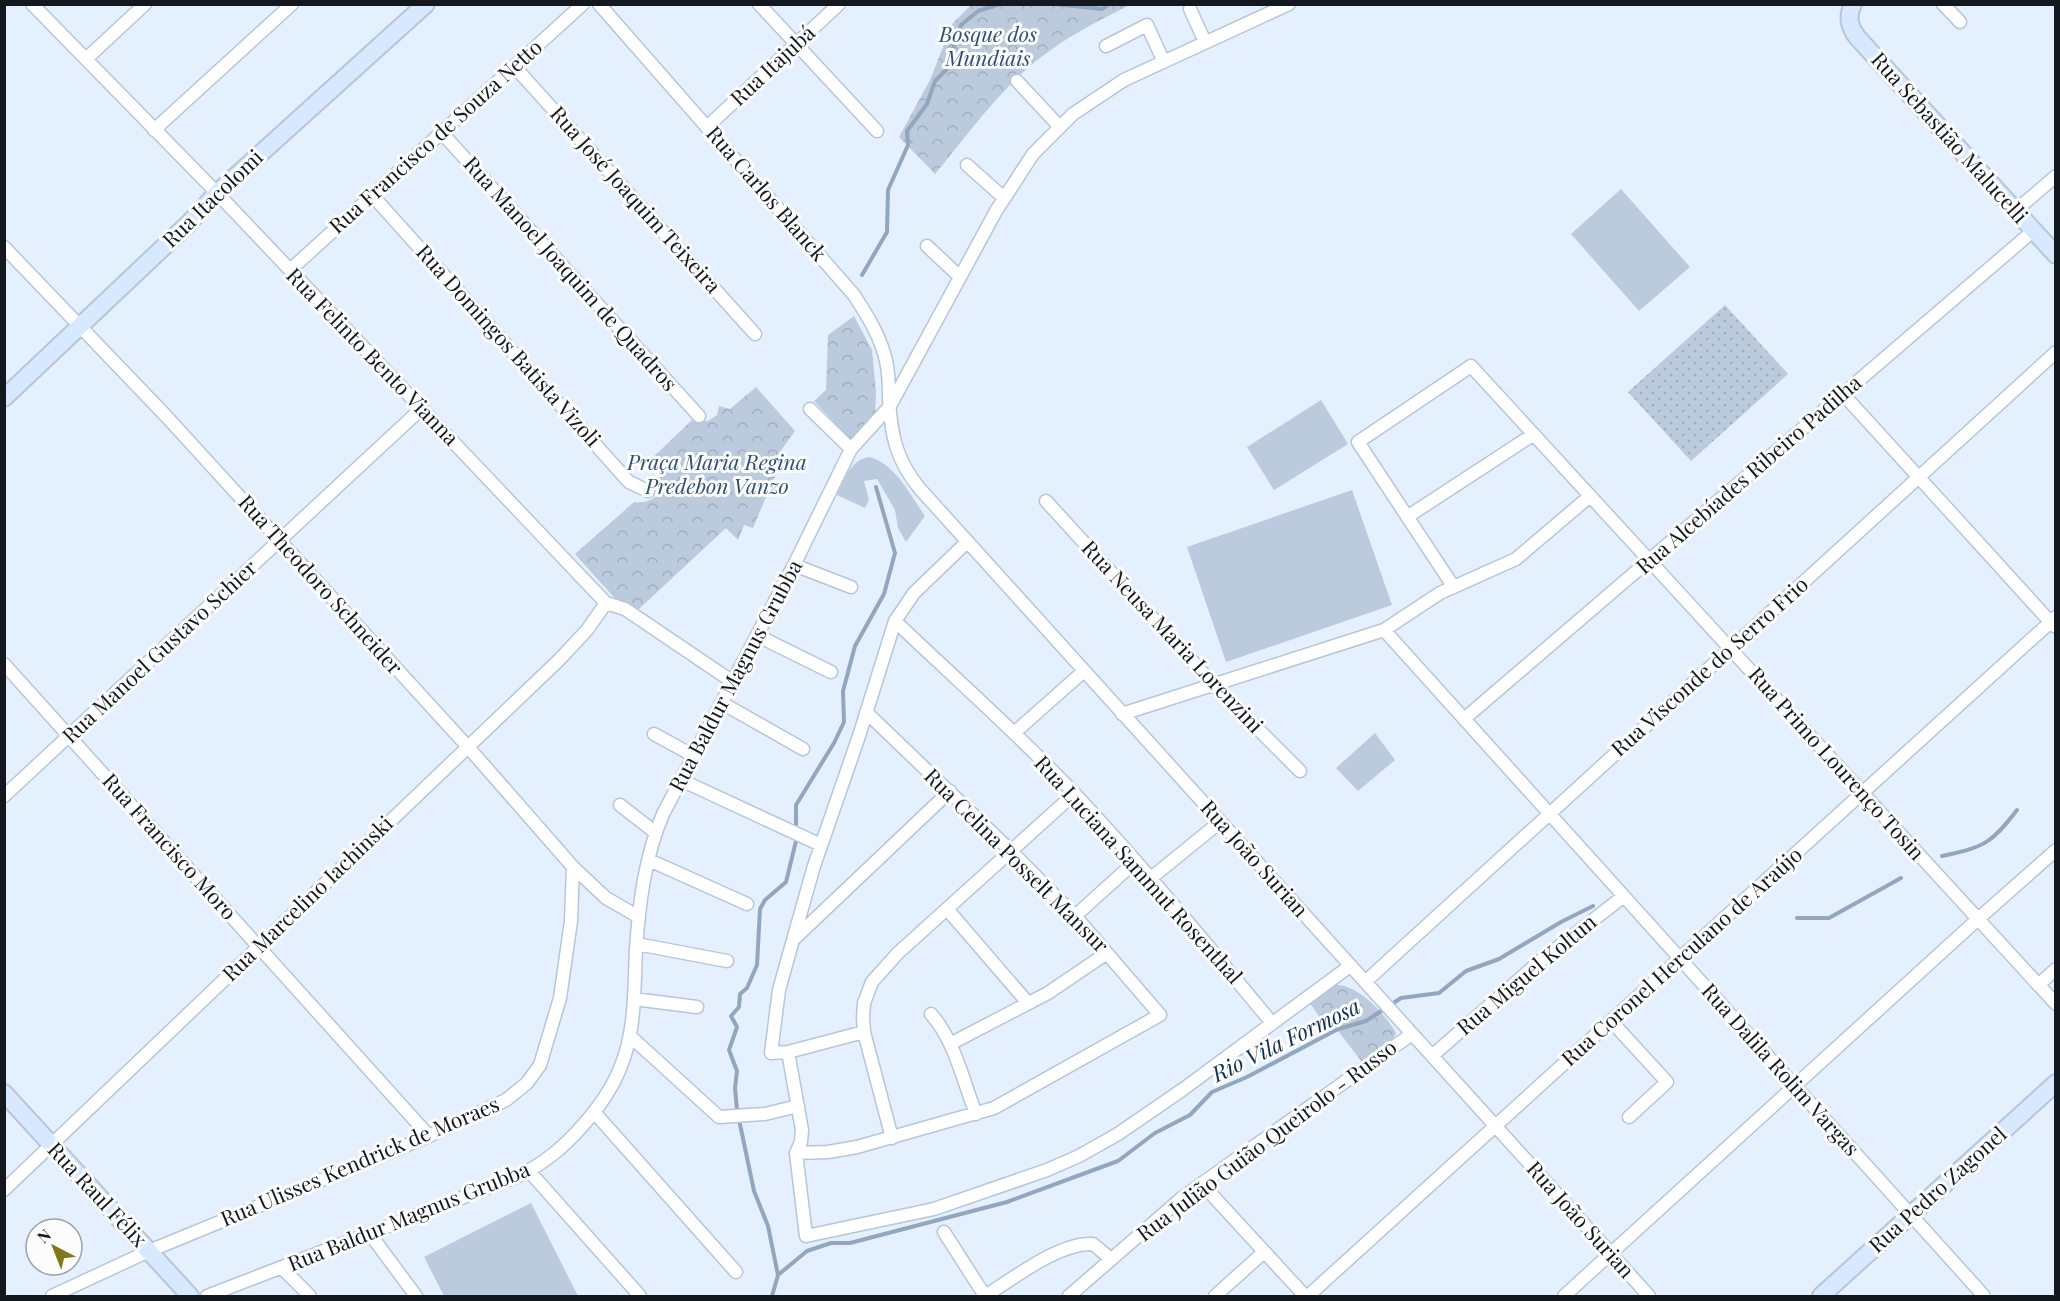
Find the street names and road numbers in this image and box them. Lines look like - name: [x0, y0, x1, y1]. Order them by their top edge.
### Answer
- street label: Rua Itajubá: [723, 18, 820, 111]
- street label: Rua Francisco de Souza Netto: [322, 32, 547, 239]
- street label: Rua Sebastião Malucelli: [1866, 45, 2035, 228]
- street label: Rua José Joaquim Teixeira: [545, 99, 728, 299]
- street label: Rua Carlos Blanck: [701, 119, 834, 267]
- street label: Rua Itacolomi: [155, 142, 268, 253]
- street label: Rua Manoel Joaquim de Quadros: [459, 149, 684, 396]
- street label: Rua Domingos Batista Vizoli: [411, 238, 608, 452]
- street label: Rua Felinto Bento Vianna: [281, 261, 466, 451]
- street label: Rua Alcebíades Ribeiro Padilha: [1629, 367, 1867, 579]
- street label: Rua Theodoro Schneider: [233, 488, 410, 680]
- street label: Rua Neusa Maria Lorenzini: [1077, 533, 1270, 738]
- street label: Rua Manoel Gustavo Schier: [55, 552, 263, 748]
- street label: Rua Baldur Magnus Grubba: [661, 554, 808, 796]
- street label: Rua Visconde do Serro Frio: [1604, 569, 1813, 762]
- street label: Rua Primo Lourenço Tosin: [1743, 660, 1932, 866]
- street label: Rua Luciana Sammut Rosenthal: [1029, 749, 1250, 989]
- street label: Rua Celina Posselt Mansur: [919, 761, 1116, 958]
- street label: Rua Francisco Moro: [97, 766, 244, 925]
- street label: Rua João Surian: [1195, 793, 1316, 923]
- street label: Rua Marcelino Iachinski: [215, 809, 398, 986]
- street label: Rua Coronel Herculano de Araújo: [1554, 840, 1807, 1071]
- street label: Rua Miguel Koltun: [1450, 907, 1602, 1040]
- street label: Rua Dalila Rolim Vargas: [1696, 976, 1867, 1161]
- street label: Rua Julião Guião Queirolo - Russo: [1130, 1032, 1402, 1247]
- street label: Rua Ulisses Kendrick de Moraes: [216, 1089, 503, 1232]
- street label: Rua Pedro Zagonel: [1862, 1119, 2012, 1258]
- street label: Rua Raul Félix: [43, 1135, 154, 1252]
- street label: Rua Baldur Magnus Grubba: [283, 1154, 534, 1277]
- street label: Rua João Surian: [1521, 1154, 1642, 1284]

